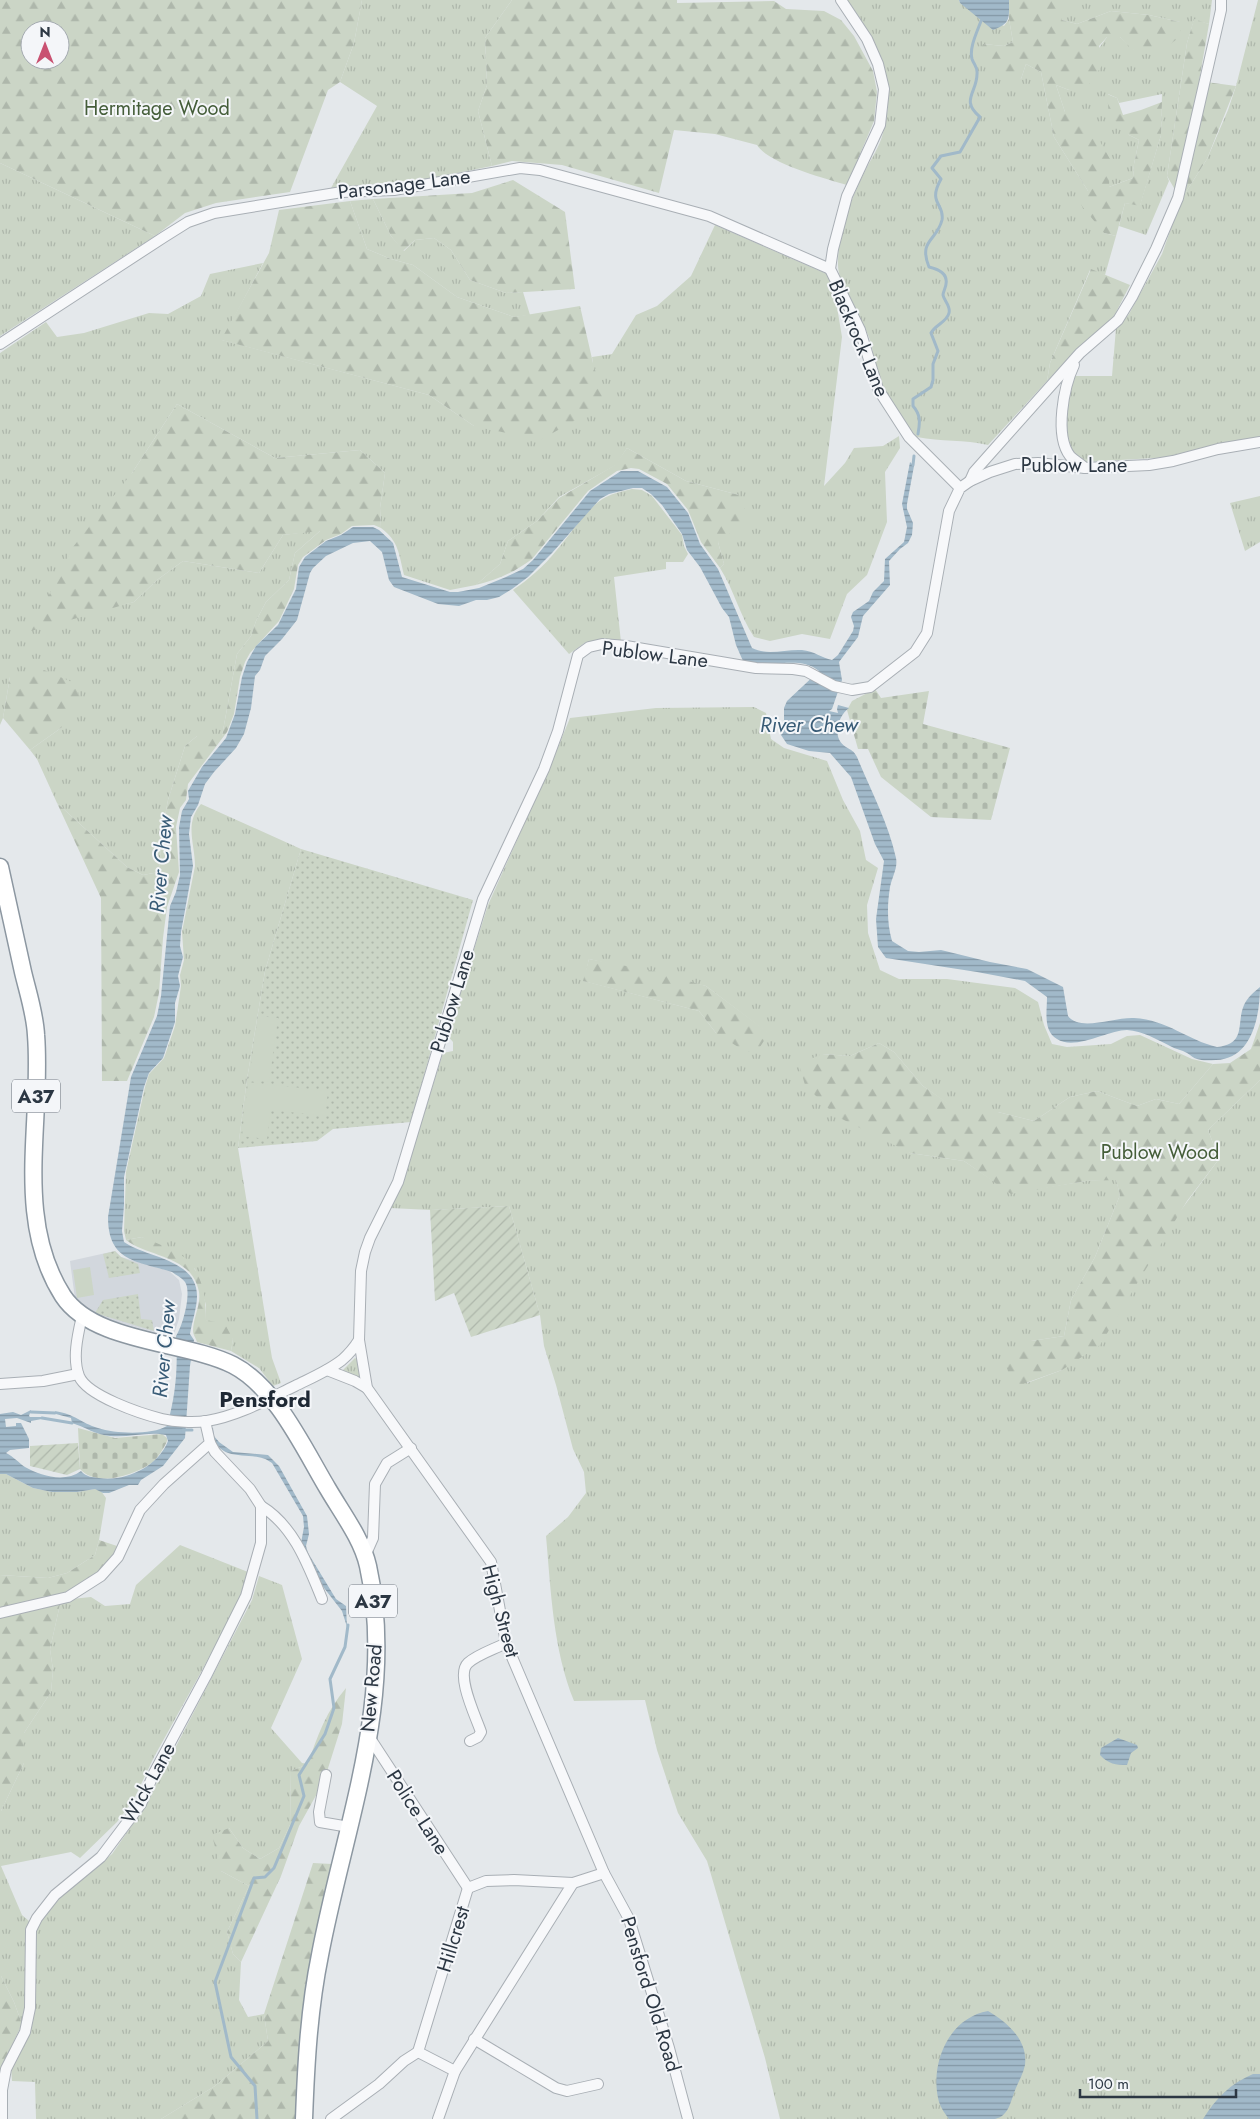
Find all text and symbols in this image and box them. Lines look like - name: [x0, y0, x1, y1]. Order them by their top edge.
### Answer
- north arrow: [20, 20, 70, 70]
- text: N: [39, 22, 51, 42]
- park label: Hermitage Wood: [84, 94, 230, 123]
- street label: Parsonage Lane: [336, 162, 472, 207]
- street label: Blackrock Lane: [821, 275, 896, 401]
- street label: Publow Lane: [1021, 451, 1127, 480]
- street label: Publow Lane: [600, 634, 710, 675]
- water label: River Chew: [760, 710, 859, 740]
- water label: River Chew: [142, 813, 180, 914]
- street label: Publow Lane: [423, 946, 482, 1056]
- road number: A37: [12, 1080, 60, 1112]
- park label: Publow Wood: [1101, 1138, 1219, 1167]
- water label: River Chew: [145, 1298, 183, 1399]
- district label: Pensford: [219, 1383, 311, 1415]
- street label: High Street: [474, 1561, 527, 1661]
- road number: A37: [349, 1584, 397, 1618]
- street label: New Road: [353, 1643, 390, 1733]
- street label: Wick Lane: [114, 1737, 183, 1829]
- street label: Police Lane: [379, 1764, 456, 1861]
- street label: Hillcrest: [430, 1902, 477, 1976]
- street label: Pensford Old Road: [613, 1913, 688, 2075]
- scale bar: [1080, 2066, 1236, 2098]
- text: 100 m: [1088, 2073, 1129, 2095]

